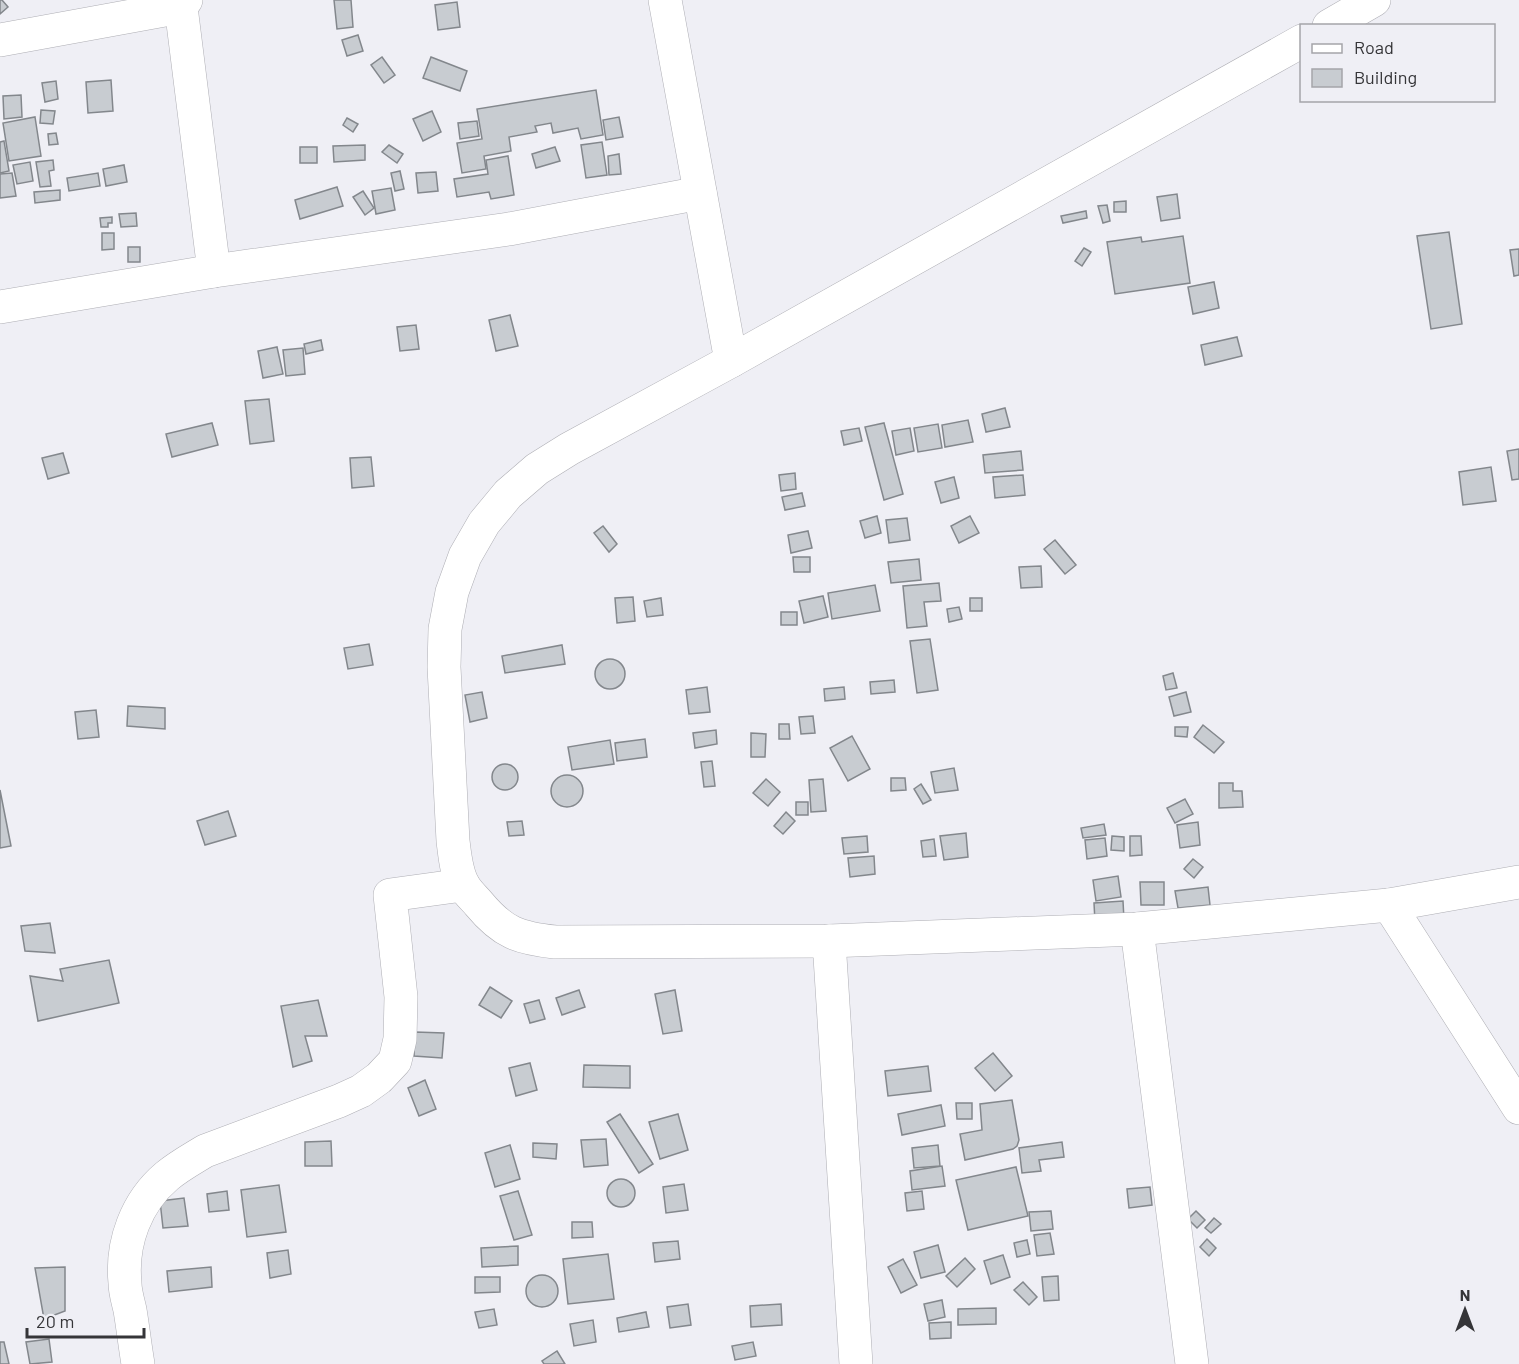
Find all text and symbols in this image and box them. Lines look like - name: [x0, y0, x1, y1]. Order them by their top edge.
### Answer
- legend: [1300, 24, 1495, 102]
- text: Road: [1354, 36, 1394, 58]
- text: Building: [1354, 66, 1417, 88]
- north arrow: [1435, 1280, 1495, 1340]
- text: N: [1460, 1285, 1470, 1304]
- scale bar: [27, 1301, 144, 1339]
- text: 20 m: [36, 1310, 74, 1332]

